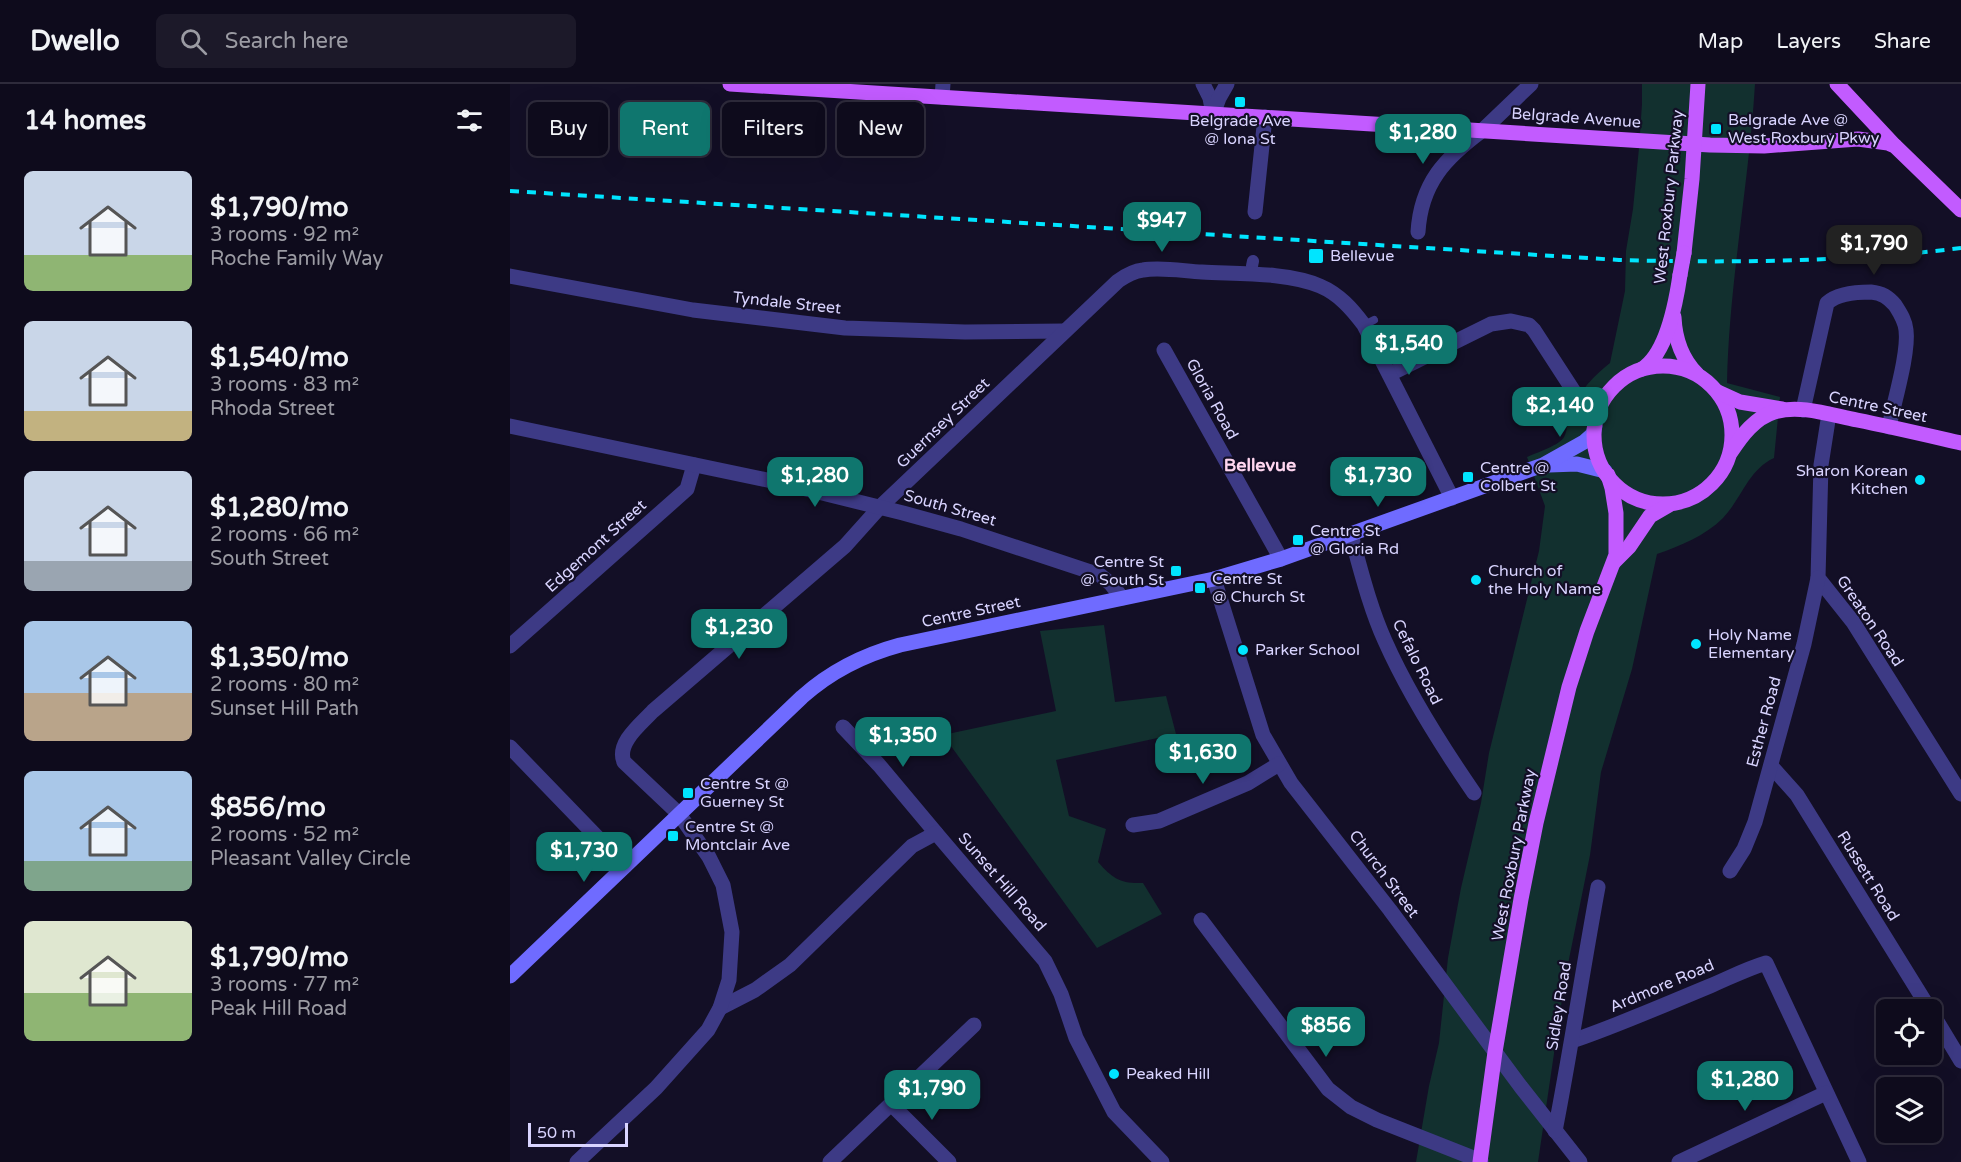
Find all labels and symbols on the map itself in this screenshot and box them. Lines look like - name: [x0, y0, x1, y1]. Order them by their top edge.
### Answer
- marker: Belgrade Ave @ Iona St: [1233, 95, 1247, 109]
- street label: Belgrade Avenue: [1511, 103, 1641, 133]
- street label: West Roxbury Parkway: [1650, 109, 1688, 285]
- place label: Belgrade Ave @ West Roxbury Pkwy: [1728, 110, 1880, 148]
- place label: Belgrade Ave @ Iona St: [1189, 111, 1291, 149]
- pin: $1,280: [1374, 114, 1472, 165]
- marker: Belgrade Ave @ West Roxbury Pkwy: [1709, 122, 1723, 136]
- pin: $947: [1126, 202, 1198, 253]
- pin: $1,790: [1825, 225, 1923, 276]
- place label: Bellevue: [1330, 246, 1394, 266]
- marker: Bellevue: [1307, 247, 1325, 265]
- street label: Tyndale Street: [732, 287, 842, 319]
- pin: $1,540: [1360, 325, 1458, 376]
- street label: Gloria Road: [1182, 355, 1242, 443]
- street label: Guernsey Street: [892, 373, 994, 473]
- pin: $2,140: [1511, 387, 1609, 438]
- street label: Centre Street: [1827, 387, 1929, 427]
- district label: Bellevue: [1224, 454, 1296, 476]
- pin: $1,280: [766, 457, 864, 508]
- pin: $1,730: [1329, 457, 1427, 508]
- place label: Centre @ Colbert St: [1480, 458, 1556, 496]
- place label: Sharon Korean Kitchen: [1796, 461, 1908, 499]
- marker: Centre @ Colbert St: [1461, 470, 1475, 484]
- marker: Sharon Korean Kitchen: [1913, 473, 1927, 487]
- street label: South Street: [902, 485, 998, 531]
- street label: Edgemont Street: [541, 495, 651, 597]
- place label: Centre St @ Gloria Rd: [1310, 521, 1399, 559]
- marker: Centre St @ Gloria Rd: [1291, 533, 1305, 547]
- place label: Centre St @ South St: [1081, 552, 1164, 590]
- place label: Church of the Holy Name: [1488, 561, 1601, 599]
- marker: Centre St @ South St: [1169, 564, 1183, 578]
- place label: Centre St @ Church St: [1212, 569, 1305, 607]
- street label: Greaton Road: [1832, 572, 1908, 670]
- marker: Church of the Holy Name: [1469, 573, 1483, 587]
- marker: Centre St @ Church St: [1193, 581, 1207, 595]
- street label: Centre Street: [920, 592, 1022, 632]
- pin: $1,230: [690, 609, 788, 660]
- street label: Cefalo Road: [1388, 616, 1446, 708]
- place label: Holy Name Elementary: [1708, 625, 1795, 663]
- marker: Holy Name Elementary: [1689, 637, 1703, 651]
- place label: Parker School: [1255, 640, 1360, 660]
- marker: Parker School: [1236, 643, 1250, 657]
- street label: Esther Road: [1742, 674, 1786, 770]
- pin: $1,350: [854, 717, 952, 768]
- pin: $1,630: [1154, 734, 1252, 785]
- street label: West Roxbury Parkway: [1487, 767, 1541, 943]
- place label: Centre St @ Guerney St: [700, 774, 789, 812]
- marker: Centre St @ Guerney St: [681, 786, 695, 800]
- place label: Centre St @ Montclair Ave: [685, 817, 790, 855]
- street label: Church Street: [1345, 826, 1423, 922]
- street label: Russett Road: [1832, 827, 1904, 925]
- street label: Sunset Hill Road: [954, 828, 1050, 936]
- marker: Centre St @ Montclair Ave: [666, 829, 680, 843]
- pin: $1,730: [535, 832, 633, 883]
- street label: Ardmore Road: [1607, 955, 1717, 1017]
- street label: Sidley Road: [1542, 960, 1576, 1052]
- pin: $856: [1290, 1007, 1362, 1058]
- pin: $1,280: [1696, 1061, 1794, 1112]
- place label: Peaked Hill: [1126, 1064, 1210, 1084]
- marker: Peaked Hill: [1107, 1067, 1121, 1081]
- pin: $1,790: [883, 1070, 981, 1121]
- scale bar: [528, 1120, 628, 1148]

